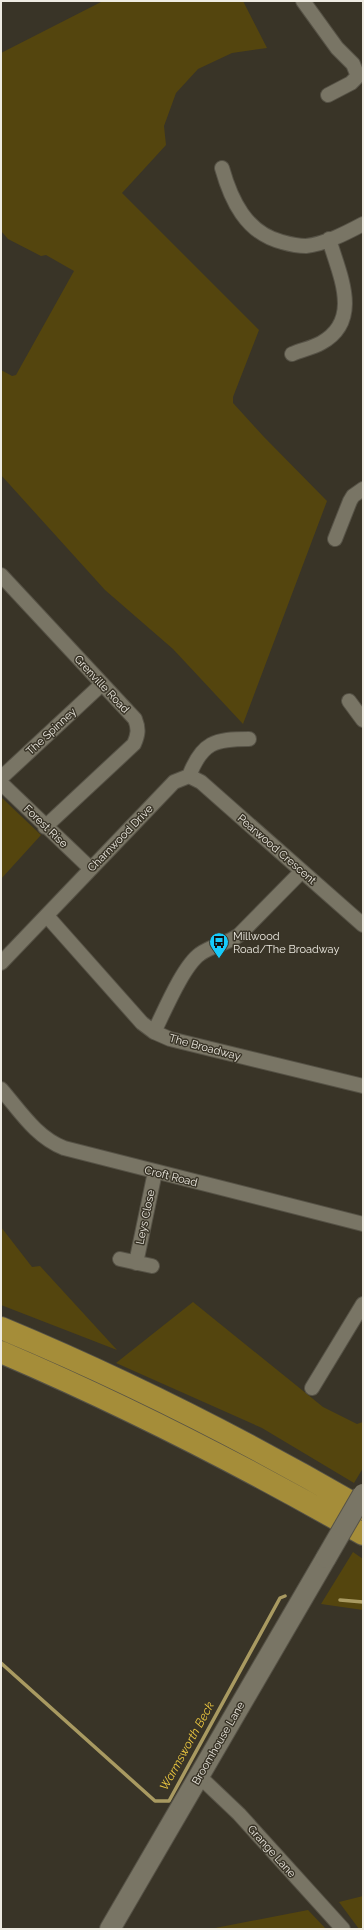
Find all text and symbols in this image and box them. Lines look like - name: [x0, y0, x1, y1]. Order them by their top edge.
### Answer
- street label: Grenville Road: [72, 653, 132, 716]
- street label: The Spinney: [24, 705, 79, 758]
- street label: Forest Rise: [21, 802, 71, 851]
- street label: Charnwood Drive: [85, 802, 156, 874]
- street label: Pearwood Crescent: [235, 812, 319, 887]
- place label: Millwood Road/The Broadway: [233, 930, 339, 956]
- bus stop icon: Millwood Road/The Broadway: [208, 931, 230, 959]
- street label: The Broadway: [168, 1032, 242, 1063]
- street label: Croft Road: [143, 1164, 199, 1189]
- street label: Leys Close: [133, 1188, 158, 1246]
- water label: Warmsworth Beck: [157, 1699, 217, 1793]
- street label: Broomhouse Lane: [189, 1699, 248, 1787]
- street label: Grange Lane: [245, 1823, 299, 1880]

